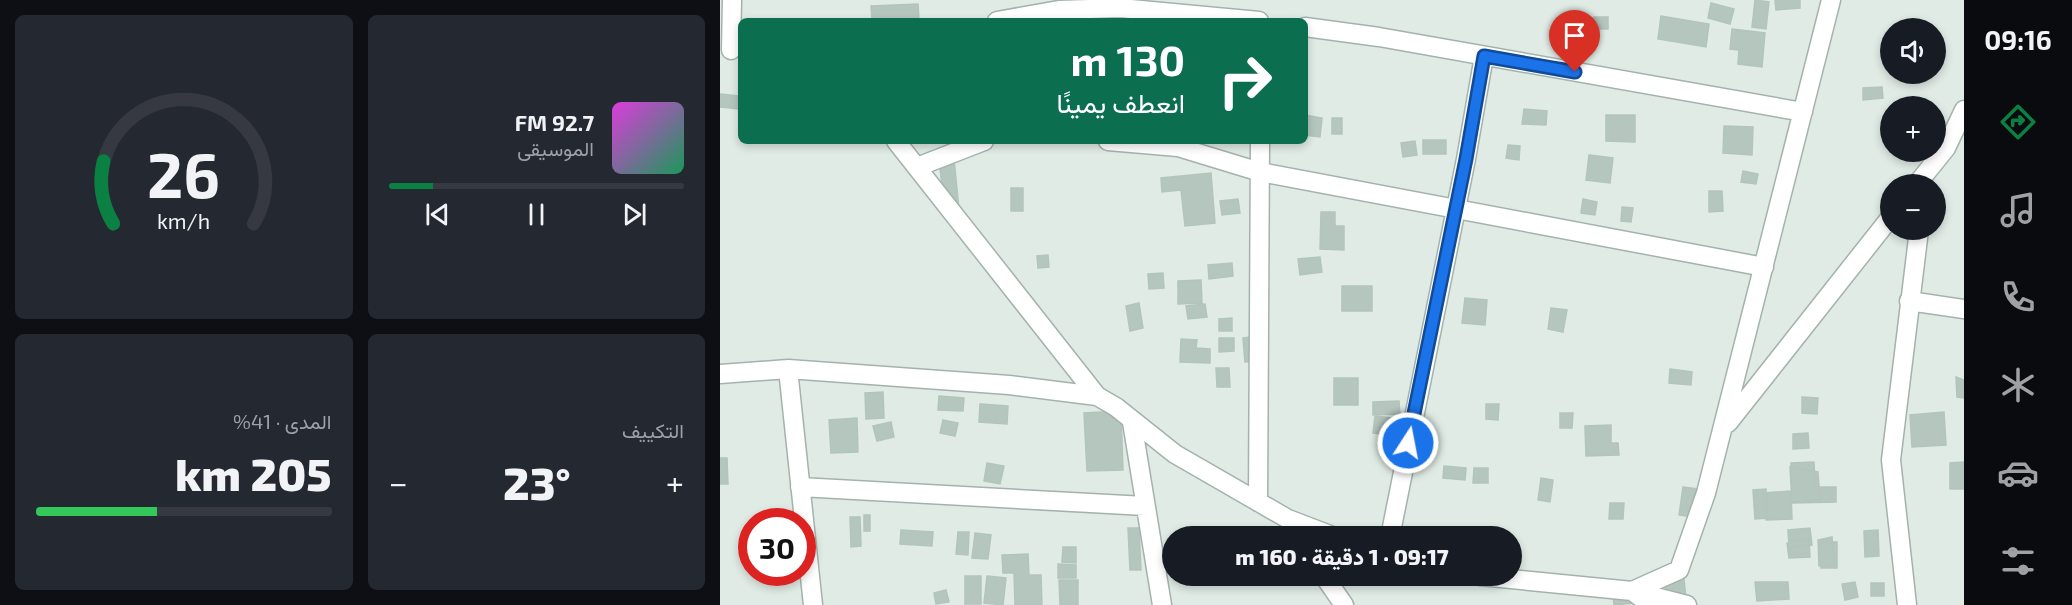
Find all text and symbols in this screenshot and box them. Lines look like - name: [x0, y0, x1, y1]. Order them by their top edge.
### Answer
- pin: [1549, 10, 1600, 72]
- map controls: [1880, 18, 1946, 240]
- button: sound: [1880, 18, 1946, 84]
- icon: arrive: [1558, 19, 1591, 52]
- text: 09:16: [1984, 23, 2052, 55]
- text: 130 m: [1070, 34, 1185, 84]
- icon: right: [1206, 42, 1284, 120]
- text: انعطف يمينًا: [1056, 86, 1185, 118]
- button: +: [1880, 96, 1946, 162]
- icon: directions: [1997, 101, 2039, 143]
- text: 92.7 FM: [515, 109, 594, 135]
- text: 26: [147, 136, 220, 211]
- text: الموسيقى: [517, 136, 594, 160]
- button: −: [1880, 174, 1946, 240]
- icon: music: [1997, 189, 2039, 231]
- icon: previous: [421, 198, 454, 231]
- icon: pause: [520, 198, 553, 231]
- icon: next: [618, 198, 651, 231]
- text: km/h: [157, 208, 210, 233]
- icon: phone: [1997, 276, 2039, 318]
- icon: climate: [1997, 364, 2039, 406]
- text: المدى · 41%: [233, 409, 332, 433]
- position arrow: [1376, 411, 1440, 475]
- text: التكييف: [622, 418, 684, 442]
- text: 205 km: [175, 446, 332, 500]
- icon: car: [1997, 452, 2039, 494]
- text: 23°: [503, 455, 571, 509]
- text: −: [389, 462, 408, 502]
- text: +: [666, 462, 684, 502]
- speed limit sign: 30: [738, 508, 816, 586]
- icon: filters: [1997, 540, 2039, 582]
- text: 09:17 · 1 دقيقة · 160 m: [1235, 543, 1449, 569]

